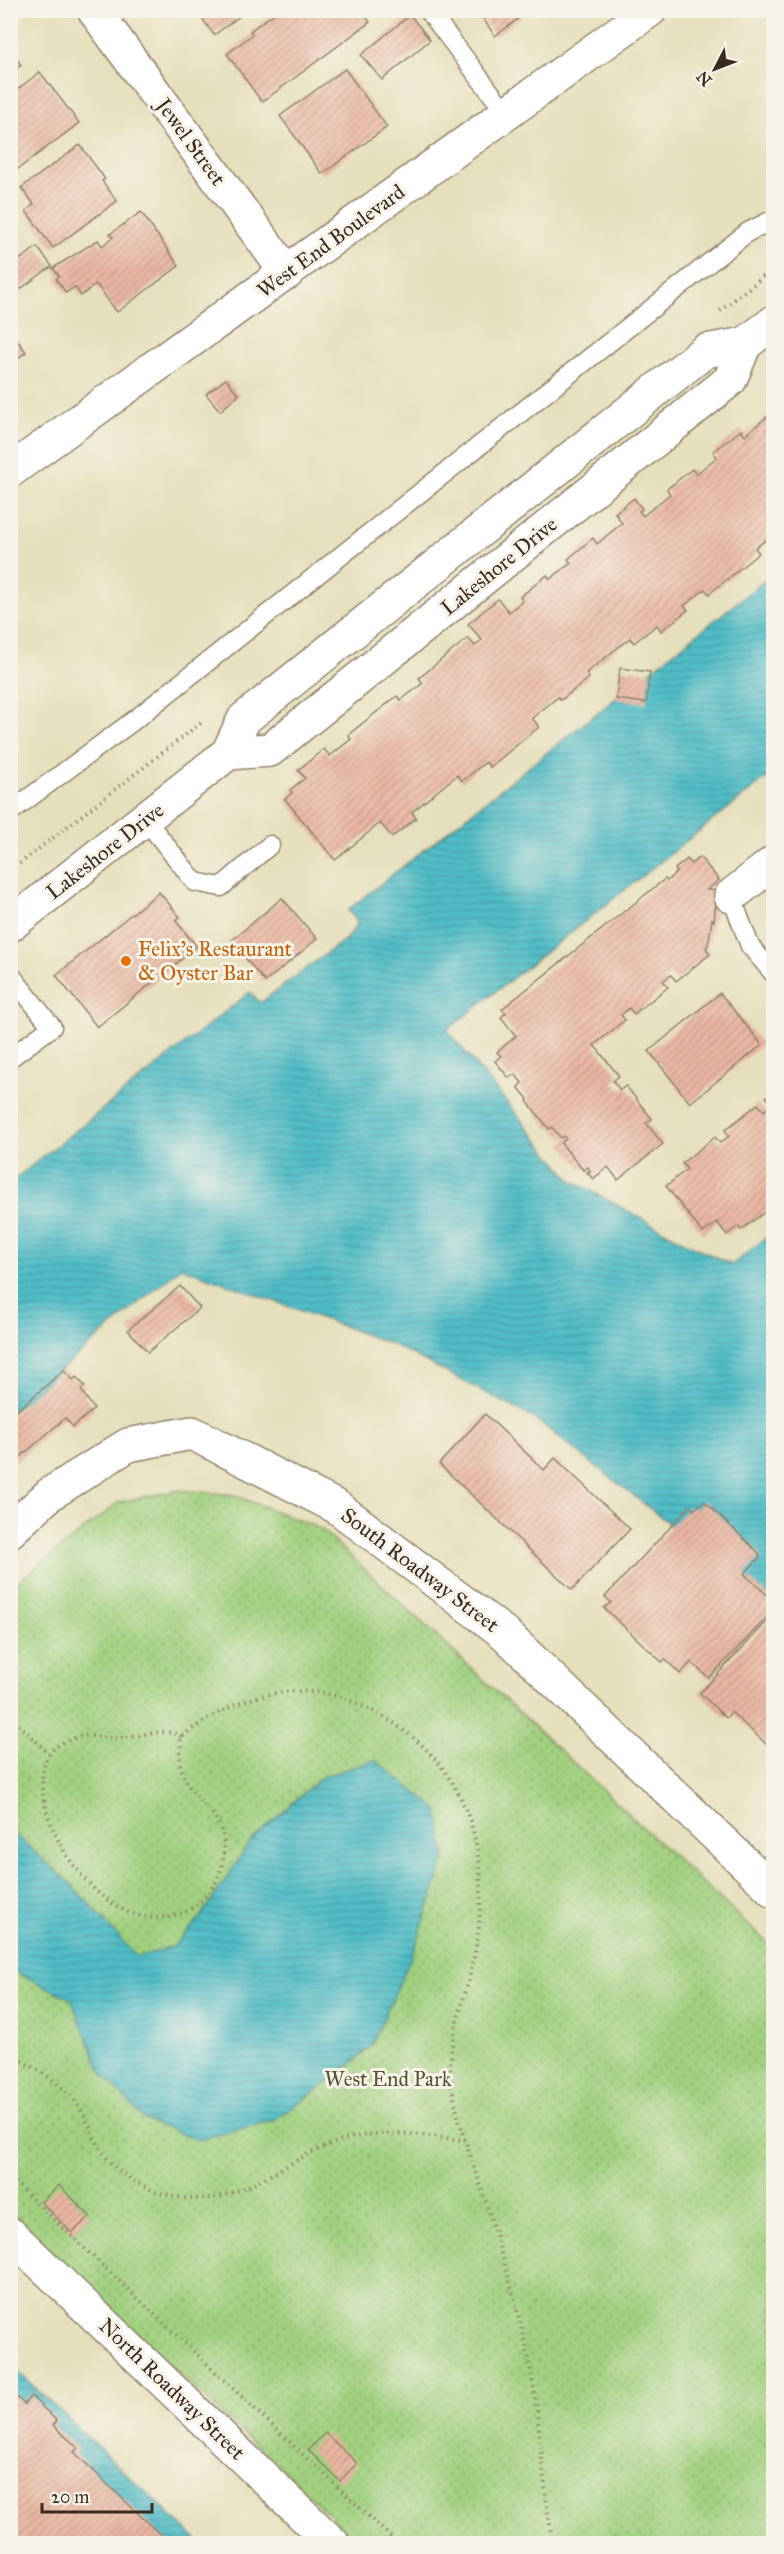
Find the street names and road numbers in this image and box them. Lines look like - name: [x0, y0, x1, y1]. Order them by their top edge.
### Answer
- street label: Jewel Street: [149, 92, 232, 191]
- street label: West End Boulevard: [252, 178, 410, 303]
- street label: Lakeshore Drive: [436, 511, 563, 621]
- street label: Lakeshore Drive: [41, 797, 169, 905]
- street label: South Roadway Street: [336, 1502, 505, 1638]
- street label: North Roadway Street: [94, 2313, 251, 2466]

